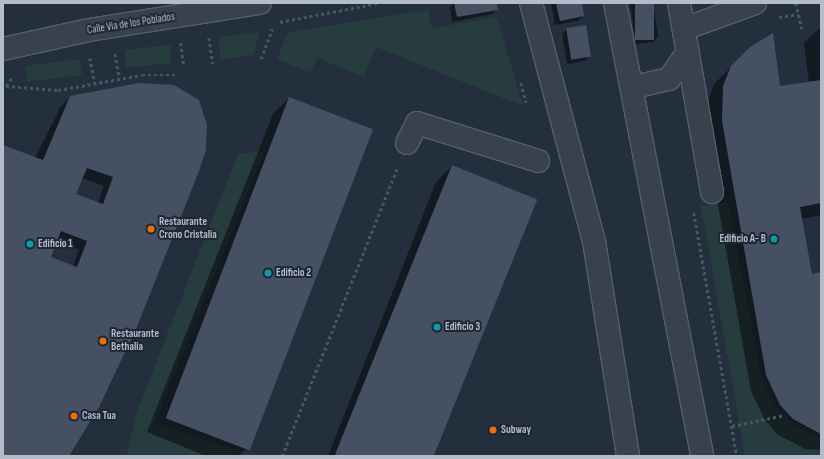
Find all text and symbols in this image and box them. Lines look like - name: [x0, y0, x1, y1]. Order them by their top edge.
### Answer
- street label: Calle Vía de los Poblados: [86, 11, 176, 37]
- place label: Restaurante Crono Cristalia: [159, 216, 217, 242]
- marker: Restaurante Crono Cristalia: [146, 224, 156, 234]
- place label: Edificio A- B: [720, 232, 766, 246]
- marker: Edificio A- B: [769, 234, 779, 244]
- place label: Edificio 1: [38, 237, 73, 251]
- marker: Edificio 1: [25, 239, 35, 249]
- place label: Edificio 2: [276, 266, 311, 280]
- marker: Edificio 2: [263, 268, 273, 278]
- place label: Edificio 3: [445, 320, 480, 334]
- marker: Edificio 3: [432, 322, 442, 332]
- place label: Restaurante Bethalia: [111, 328, 159, 354]
- marker: Restaurante Bethalia: [98, 336, 108, 346]
- place label: Casa Tua: [82, 409, 116, 423]
- marker: Casa Tua: [69, 411, 79, 421]
- place label: Subway: [501, 423, 531, 437]
- marker: Subway: [488, 425, 498, 435]

